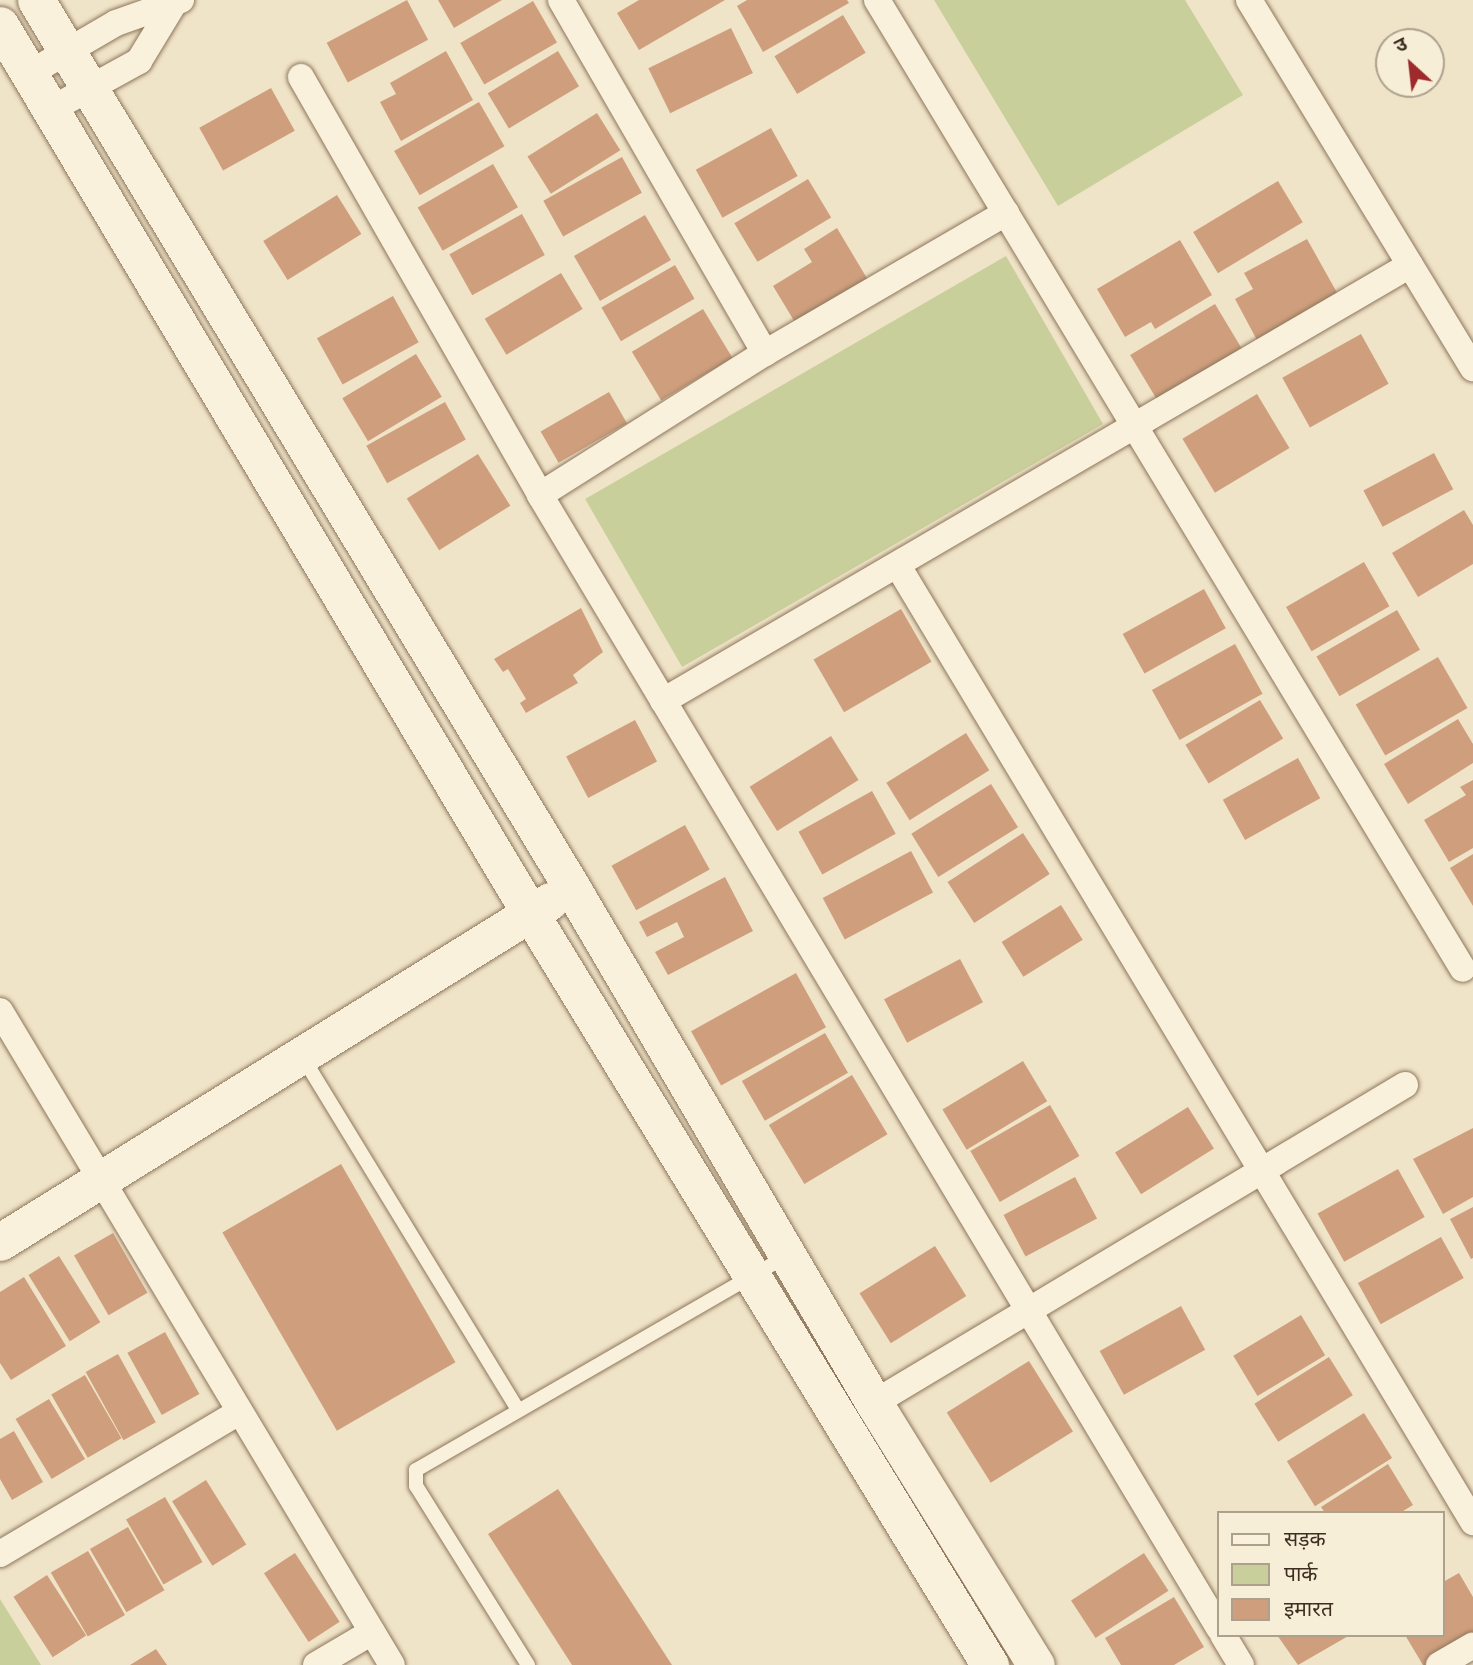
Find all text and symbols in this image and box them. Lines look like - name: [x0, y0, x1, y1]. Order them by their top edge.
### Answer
- north arrow: [1375, 28, 1445, 98]
- text: उ: [1390, 30, 1413, 61]
- legend: [1218, 1511, 1445, 1637]
- text: सड़क: [1284, 1524, 1326, 1556]
- text: पार्क: [1284, 1559, 1318, 1591]
- text: इमारत: [1284, 1594, 1333, 1626]

